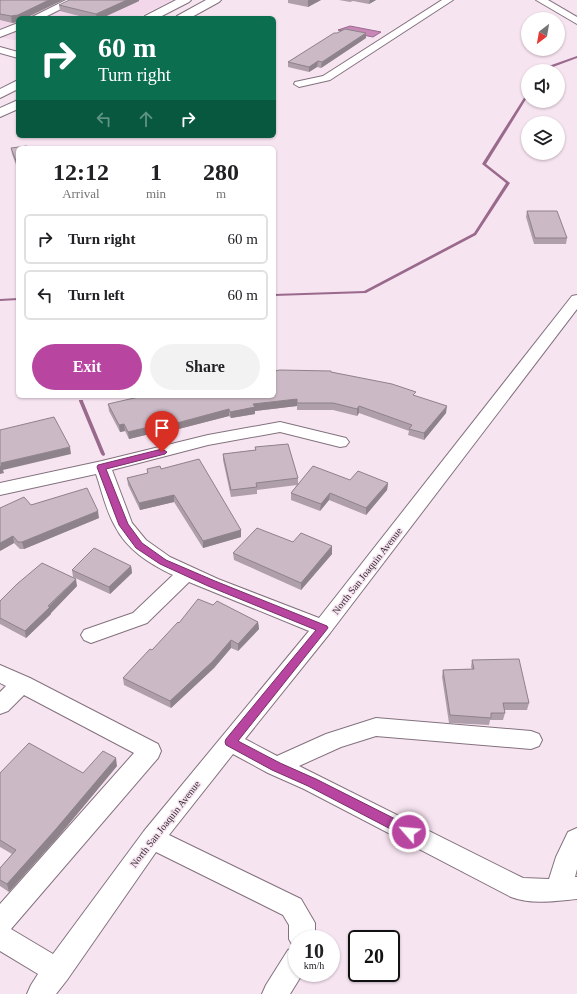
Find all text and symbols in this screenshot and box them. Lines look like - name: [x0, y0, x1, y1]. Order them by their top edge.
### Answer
- north arrow: [521, 12, 565, 56]
- map controls: [521, 12, 565, 160]
- icon: right: [32, 32, 84, 84]
- text: 60 m: [98, 32, 156, 63]
- button: sound: [521, 64, 565, 108]
- text: Turn right: [98, 65, 171, 85]
- icon: left: [93, 108, 115, 130]
- icon: ahead: [135, 108, 157, 130]
- icon: right: [177, 108, 199, 130]
- button: layers: [521, 116, 565, 160]
- text: 12:12: [53, 159, 109, 185]
- text: 1: [150, 159, 162, 185]
- text: 280: [203, 159, 239, 185]
- text: Arrival: [62, 186, 100, 201]
- text: min: [146, 186, 166, 201]
- text: m: [216, 186, 226, 201]
- icon: right: [34, 228, 56, 250]
- text: Turn right: [68, 231, 135, 247]
- text: 60 m: [228, 231, 258, 247]
- icon: left: [34, 284, 56, 306]
- text: Turn left: [68, 287, 125, 303]
- text: 60 m: [228, 287, 258, 303]
- button: Exit: [32, 344, 142, 390]
- button: Share: [150, 344, 260, 390]
- pin: [145, 411, 179, 452]
- icon: arrive: [151, 417, 173, 439]
- street label: North San Joaquin Avenue: [330, 525, 405, 616]
- street label: North San Joaquin Avenue: [128, 778, 203, 869]
- position arrow: [388, 811, 430, 853]
- speed limit sign: 20: [348, 930, 400, 982]
- text: 10: [304, 940, 324, 962]
- text: km/h: [304, 960, 324, 971]

